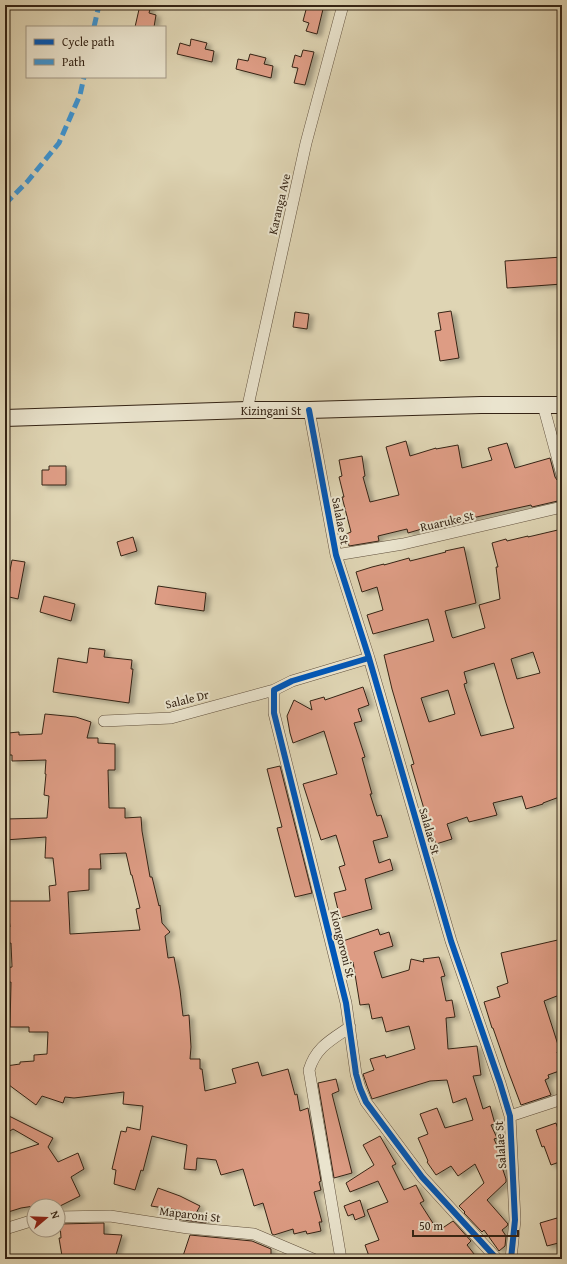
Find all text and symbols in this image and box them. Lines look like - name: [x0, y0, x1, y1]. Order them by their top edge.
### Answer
- legend: [26, 26, 166, 78]
- text: Cycle path: [62, 33, 115, 50]
- text: Path: [62, 53, 85, 70]
- street label: Karanga Ave: [264, 171, 294, 236]
- street label: Kizingani St: [241, 402, 302, 419]
- street label: Salalae St: [328, 496, 354, 547]
- street label: Ruaruke St: [418, 506, 476, 535]
- street label: Salale Dr: [163, 685, 211, 713]
- street label: Salalae St: [415, 806, 445, 857]
- street label: Kiongoroni St: [326, 908, 360, 980]
- street label: Salalae St: [490, 1120, 510, 1170]
- north arrow: [26, 1198, 66, 1238]
- street label: Maparoni St: [158, 1202, 222, 1226]
- text: N: [47, 1209, 64, 1221]
- scale bar: [413, 1212, 518, 1238]
- text: 50 m: [419, 1217, 443, 1234]

